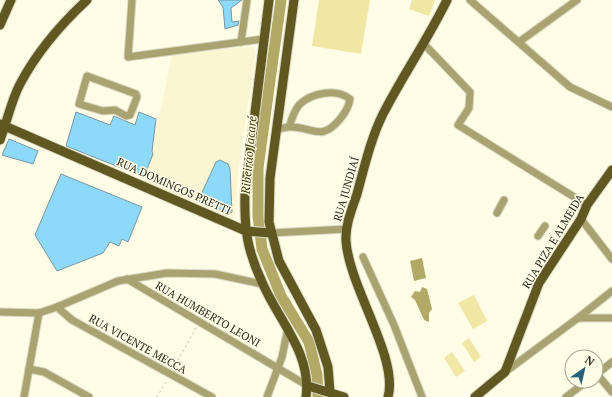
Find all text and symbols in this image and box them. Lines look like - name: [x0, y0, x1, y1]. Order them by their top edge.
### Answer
- water label: Ribeirão Jacaré: [238, 115, 259, 195]
- street label: RUA DOMINGOS PRETTI: [115, 154, 233, 218]
- street label: RUA JUNDIAÍ: [330, 155, 362, 223]
- street label: RUA PIZA E ALMEIDA: [519, 191, 587, 291]
- street label: RUA HUMBERTO LEONI: [153, 278, 263, 350]
- street label: RUA VICENTE MECCA: [87, 311, 190, 377]
- north arrow: [564, 349, 604, 389]
- text: N: [582, 353, 598, 369]

